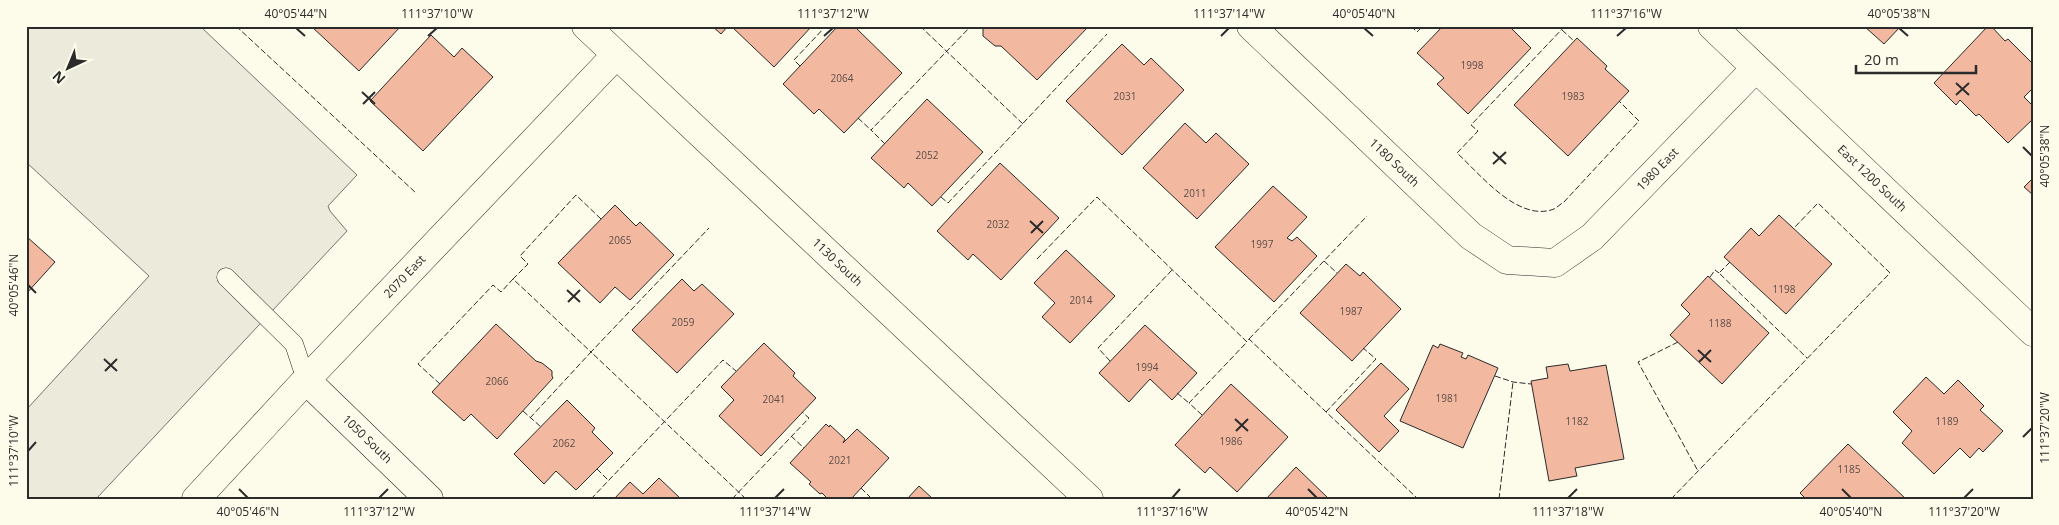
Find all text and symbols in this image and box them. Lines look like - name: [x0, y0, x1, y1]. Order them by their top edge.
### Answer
- text: 40°05'44"N: [265, 5, 327, 22]
- text: 111°37'10"W: [401, 5, 473, 22]
- text: 111°37'12"W: [797, 5, 869, 22]
- text: 111°37'14"W: [1193, 5, 1265, 22]
- text: 40°05'40"N: [1333, 5, 1395, 22]
- text: 111°37'16"W: [1590, 5, 1662, 22]
- text: 40°05'38"N: [1868, 5, 1930, 22]
- north arrow: [42, 42, 92, 92]
- scale bar: [1856, 42, 1976, 74]
- text: 20 m: [1864, 49, 1899, 69]
- house number: 1998: [1461, 58, 1484, 72]
- text: N: [48, 67, 69, 89]
- house number: 2064: [831, 71, 854, 85]
- house number: 2031: [1114, 89, 1136, 103]
- house number: 1983: [1562, 89, 1585, 103]
- text: 40°05'38"N: [2036, 125, 2053, 187]
- street label: 1180 South: [1366, 134, 1423, 190]
- street label: East 1200 South: [1834, 141, 1911, 215]
- street label: 1980 East: [1632, 144, 1682, 194]
- house number: 2052: [916, 148, 939, 162]
- house number: 2011: [1184, 186, 1206, 200]
- house number: 2032: [987, 217, 1010, 231]
- house number: 2065: [609, 233, 632, 247]
- street label: 1130 South: [809, 234, 867, 290]
- house number: 1997: [1251, 237, 1274, 251]
- street label: 2070 East: [380, 251, 429, 302]
- text: 40°05'46"N: [5, 254, 22, 316]
- house number: 1198: [1773, 282, 1796, 296]
- house number: 2014: [1070, 293, 1093, 307]
- house number: 1987: [1340, 304, 1363, 318]
- house number: 2059: [672, 315, 695, 329]
- house number: 1188: [1709, 316, 1732, 330]
- house number: 1994: [1136, 360, 1159, 374]
- house number: 2066: [486, 374, 509, 388]
- house number: 1981: [1436, 391, 1458, 405]
- house number: 2041: [763, 392, 785, 406]
- text: 111°37'20"W: [2036, 392, 2053, 464]
- street label: 1050 South: [339, 411, 396, 467]
- house number: 1182: [1566, 414, 1589, 428]
- house number: 1189: [1936, 414, 1959, 428]
- text: 111°37'10"W: [5, 415, 22, 487]
- house number: 1986: [1220, 434, 1243, 448]
- house number: 2062: [553, 436, 576, 450]
- house number: 2021: [829, 453, 851, 467]
- house number: 1185: [1838, 462, 1861, 476]
- text: 40°05'46"N: [217, 503, 279, 520]
- text: 111°37'12"W: [343, 503, 415, 520]
- text: 111°37'14"W: [739, 503, 811, 520]
- text: 111°37'16"W: [1136, 503, 1208, 520]
- text: 40°05'42"N: [1286, 503, 1348, 520]
- text: 111°37'18"W: [1532, 503, 1604, 520]
- text: 40°05'40"N: [1820, 503, 1882, 520]
- text: 111°37'20"W: [1928, 503, 2000, 520]

